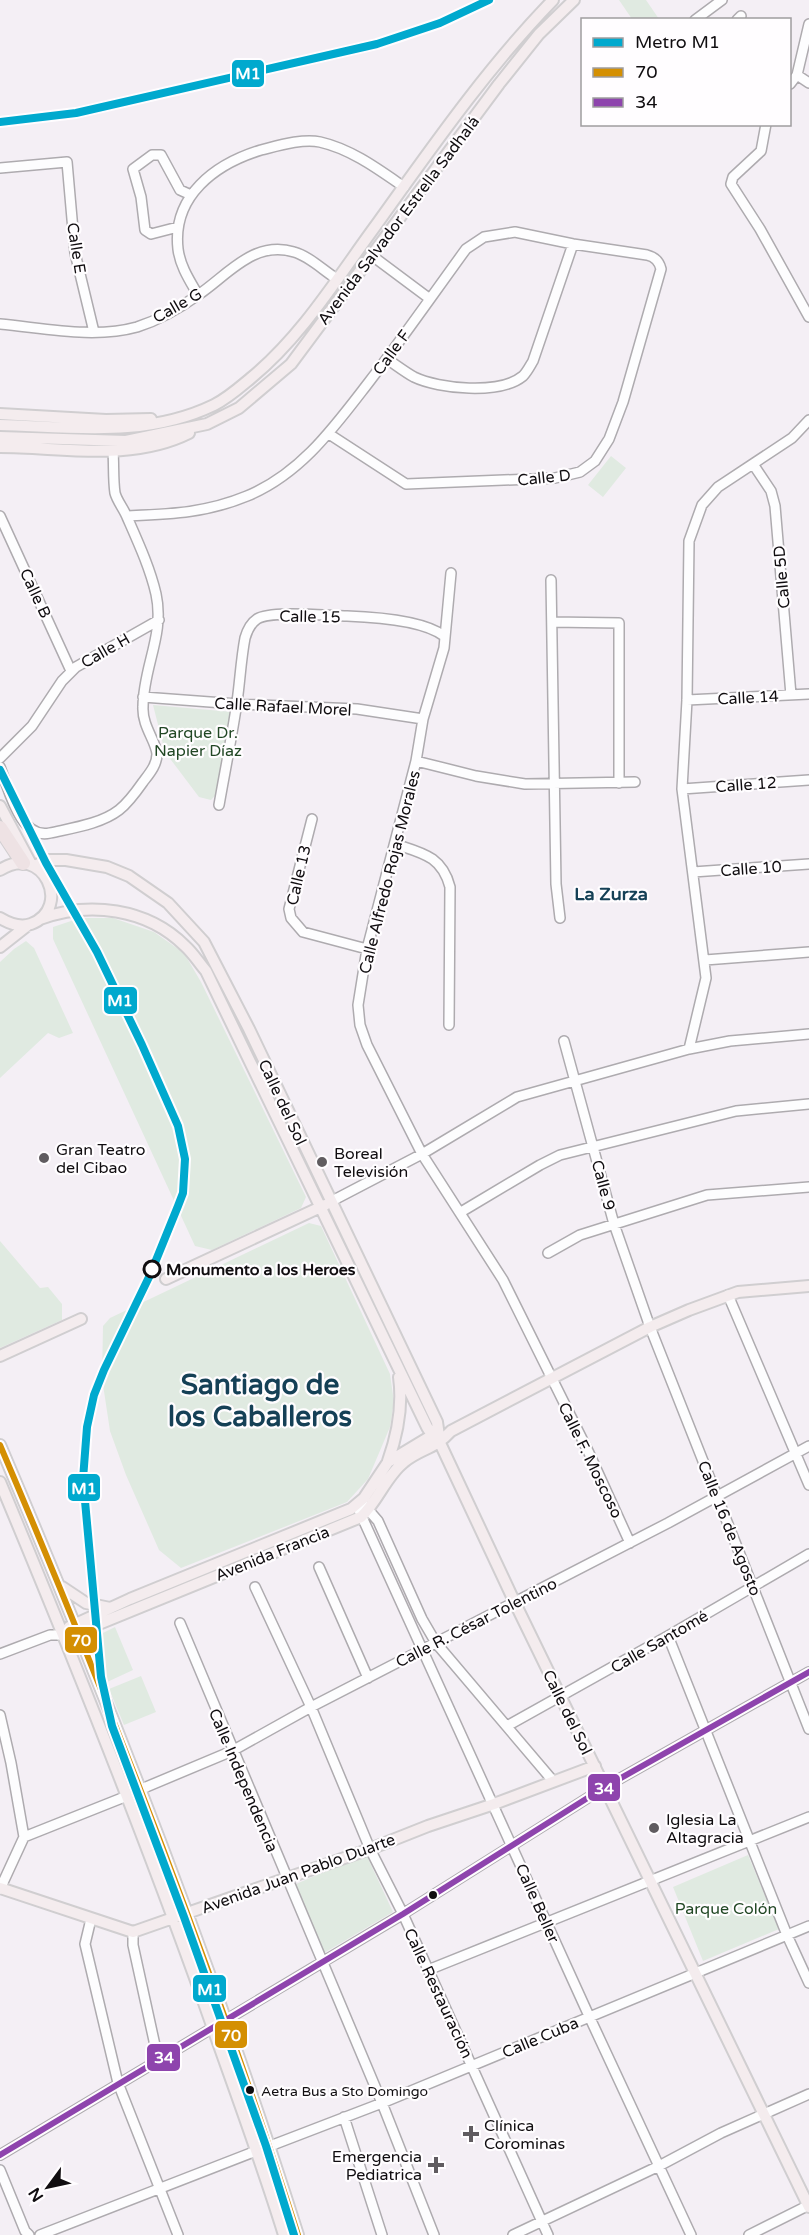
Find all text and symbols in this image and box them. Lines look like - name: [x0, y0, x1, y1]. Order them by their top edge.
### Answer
- legend: [581, 18, 791, 126]
- text: Metro M1: [635, 31, 720, 53]
- line badge: M1: [231, 59, 265, 88]
- text: 70: [635, 61, 658, 83]
- text: M1: [235, 64, 261, 84]
- text: 34: [635, 91, 658, 113]
- street label: Avenida Salvador Estrella Sadhalá: [314, 112, 484, 329]
- street label: Calle E: [62, 221, 90, 275]
- street label: Calle G: [149, 284, 206, 328]
- street label: Calle F: [369, 326, 415, 379]
- street label: Calle D: [517, 465, 572, 491]
- street label: Calle 5D: [769, 544, 795, 609]
- street label: Calle B: [15, 565, 55, 621]
- street label: Calle 15: [279, 606, 341, 628]
- street label: Calle H: [77, 629, 134, 673]
- street label: Calle 14: [717, 686, 779, 710]
- street label: Calle Rafael Morel: [214, 693, 352, 721]
- park label: Parque Dr. Napier Díaz: [154, 723, 242, 761]
- street label: Calle Alfredo Rojas Morales: [355, 768, 425, 976]
- street label: Calle 12: [715, 773, 777, 797]
- street label: Calle 13: [282, 843, 316, 907]
- street label: Calle 10: [720, 857, 782, 881]
- district label: La Zurza: [574, 883, 648, 905]
- line badge: M1: [103, 986, 138, 1015]
- text: M1: [107, 991, 133, 1011]
- street label: Calle del Sol: [254, 1056, 311, 1148]
- place label: Gran Teatro del Cibao: [56, 1140, 145, 1178]
- place label: Boreal Televisión: [334, 1144, 408, 1182]
- marker: Gran Teatro del Cibao: [37, 1151, 51, 1165]
- marker: Boreal Televisión: [315, 1155, 329, 1169]
- street label: Calle 9: [587, 1158, 619, 1213]
- marker: Monumento a los Heroes: [143, 1260, 161, 1278]
- place label: Monumento a los Heroes: [166, 1260, 356, 1280]
- district label: Santiago de los Caballeros: [168, 1368, 352, 1434]
- street label: Calle F. Moscoso: [553, 1399, 627, 1522]
- street label: Calle 16 de Agosto: [693, 1458, 765, 1599]
- line badge: M1: [67, 1473, 101, 1502]
- text: M1: [71, 1479, 97, 1499]
- street label: Avenida Francia: [212, 1522, 332, 1586]
- street label: Calle R. César Tolentino: [392, 1573, 561, 1672]
- street label: Calle Santomé: [607, 1606, 712, 1678]
- line badge: 70: [64, 1626, 98, 1654]
- text: 70: [71, 1631, 91, 1651]
- street label: Calle del Sol: [538, 1667, 596, 1758]
- street label: Calle Independencia: [204, 1706, 282, 1855]
- line badge: 34: [587, 1773, 621, 1802]
- text: 34: [594, 1779, 614, 1799]
- place label: Iglesia La Altagracia: [666, 1810, 744, 1848]
- marker: Iglesia La Altagracia: [647, 1821, 661, 1835]
- street label: Avenida Juan Pablo Duarte: [199, 1829, 398, 1918]
- street label: Calle Beller: [511, 1861, 564, 1947]
- unlabelled marker: [427, 1889, 439, 1901]
- park label: Parque Colón: [675, 1899, 777, 1919]
- street label: Calle Restauración: [399, 1925, 477, 2062]
- line badge: M1: [192, 1974, 227, 2003]
- text: M1: [197, 1980, 223, 2000]
- street label: Calle Cuba: [499, 2013, 582, 2063]
- line badge: 70: [214, 2020, 248, 2049]
- text: 70: [221, 2026, 241, 2046]
- line badge: 34: [146, 2043, 181, 2072]
- text: 34: [154, 2048, 174, 2068]
- place label: Aetra Bus a Sto Domingo: [261, 2083, 428, 2100]
- marker: Aetra Bus a Sto Domingo: [244, 2084, 256, 2096]
- place label: Clínica Corominas: [484, 2116, 565, 2154]
- marker: Clínica Corominas: [462, 2125, 480, 2143]
- place label: Emergencia Pediatrica: [332, 2147, 422, 2185]
- marker: Emergencia Pediatrica: [427, 2156, 445, 2174]
- north arrow: [18, 2157, 78, 2217]
- text: N: [24, 2184, 48, 2205]

